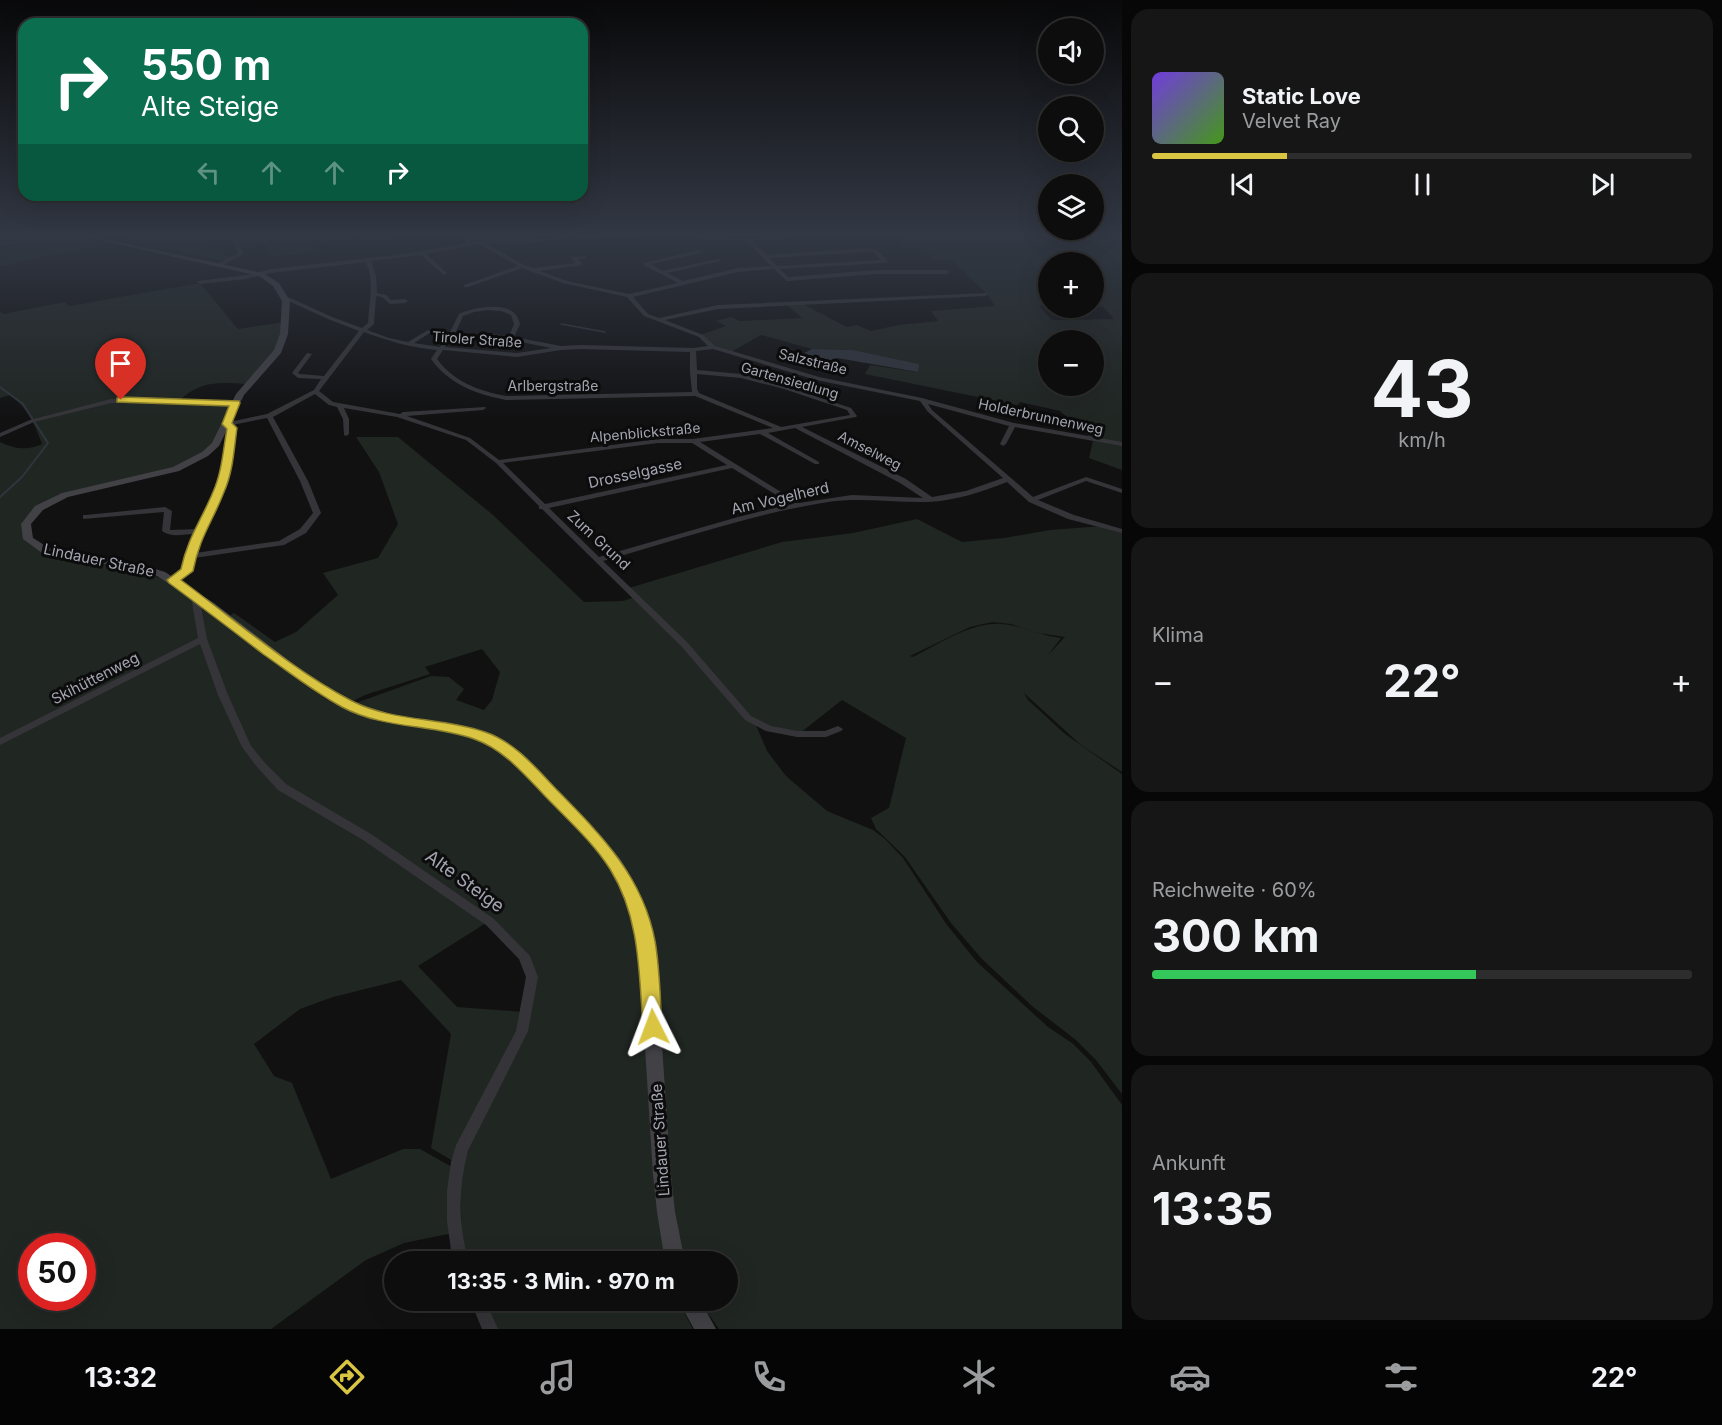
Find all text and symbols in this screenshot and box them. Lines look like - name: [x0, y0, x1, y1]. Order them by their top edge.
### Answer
- map controls: [1038, 18, 1104, 396]
- button: sound: [1038, 18, 1104, 84]
- text: 550 m: [141, 39, 271, 90]
- icon: right: [42, 42, 120, 120]
- text: Static Love: [1242, 83, 1361, 109]
- text: Alte Steige: [141, 90, 279, 123]
- button: search: [1038, 96, 1104, 162]
- text: Velvet Ray: [1242, 109, 1341, 133]
- icon: left: [192, 156, 225, 189]
- icon: ahead: [255, 156, 288, 189]
- icon: ahead: [318, 156, 351, 189]
- icon: right: [381, 156, 414, 189]
- icon: previous: [1226, 168, 1259, 201]
- icon: pause: [1406, 168, 1439, 201]
- icon: next: [1586, 168, 1619, 201]
- button: layers: [1038, 174, 1104, 240]
- button: +: [1038, 252, 1104, 318]
- street label: Tiroler Straße: [431, 327, 523, 351]
- button: −: [1038, 330, 1104, 396]
- pin: [95, 338, 146, 400]
- text: 43: [1370, 341, 1474, 436]
- street label: Salzstraße: [777, 344, 849, 378]
- icon: arrive: [104, 347, 137, 380]
- street label: Gartensiedlung: [739, 358, 841, 402]
- street label: Arlbergstraße: [508, 377, 598, 394]
- street label: Holderbrunnenweg: [977, 394, 1105, 438]
- street label: Alpenblickstraße: [589, 419, 701, 445]
- street label: Amselweg: [835, 427, 905, 473]
- text: km/h: [1398, 428, 1446, 452]
- street label: Drosselgasse: [586, 454, 684, 492]
- street label: Am Vogelherd: [729, 477, 831, 519]
- street label: Zum Grund: [563, 506, 635, 574]
- street label: Lindauer Straße: [42, 539, 156, 581]
- text: Klima: [1152, 623, 1204, 647]
- street label: Skihüttenweg: [48, 648, 142, 708]
- text: 22°: [1383, 653, 1461, 708]
- text: −: [1152, 661, 1174, 701]
- text: +: [1670, 661, 1692, 701]
- street label: Alte Steige: [422, 845, 508, 917]
- text: Reichweite · 60%: [1152, 878, 1317, 902]
- text: 300 km: [1152, 908, 1320, 963]
- position arrow: [621, 995, 685, 1059]
- street label: Lindauer Straße: [647, 1083, 673, 1197]
- text: Ankunft: [1152, 1151, 1226, 1175]
- text: 13:35: [1152, 1181, 1273, 1236]
- speed limit sign: 50: [18, 1233, 96, 1311]
- text: 13:35 · 3 Min. · 970 m: [447, 1268, 675, 1294]
- icon: directions: [326, 1356, 368, 1398]
- icon: music: [537, 1356, 579, 1398]
- icon: phone: [748, 1356, 790, 1398]
- icon: climate: [958, 1356, 1000, 1398]
- icon: car: [1169, 1356, 1211, 1398]
- icon: filters: [1380, 1356, 1422, 1398]
- text: 13:32: [84, 1361, 157, 1394]
- text: 22°: [1591, 1361, 1638, 1394]

